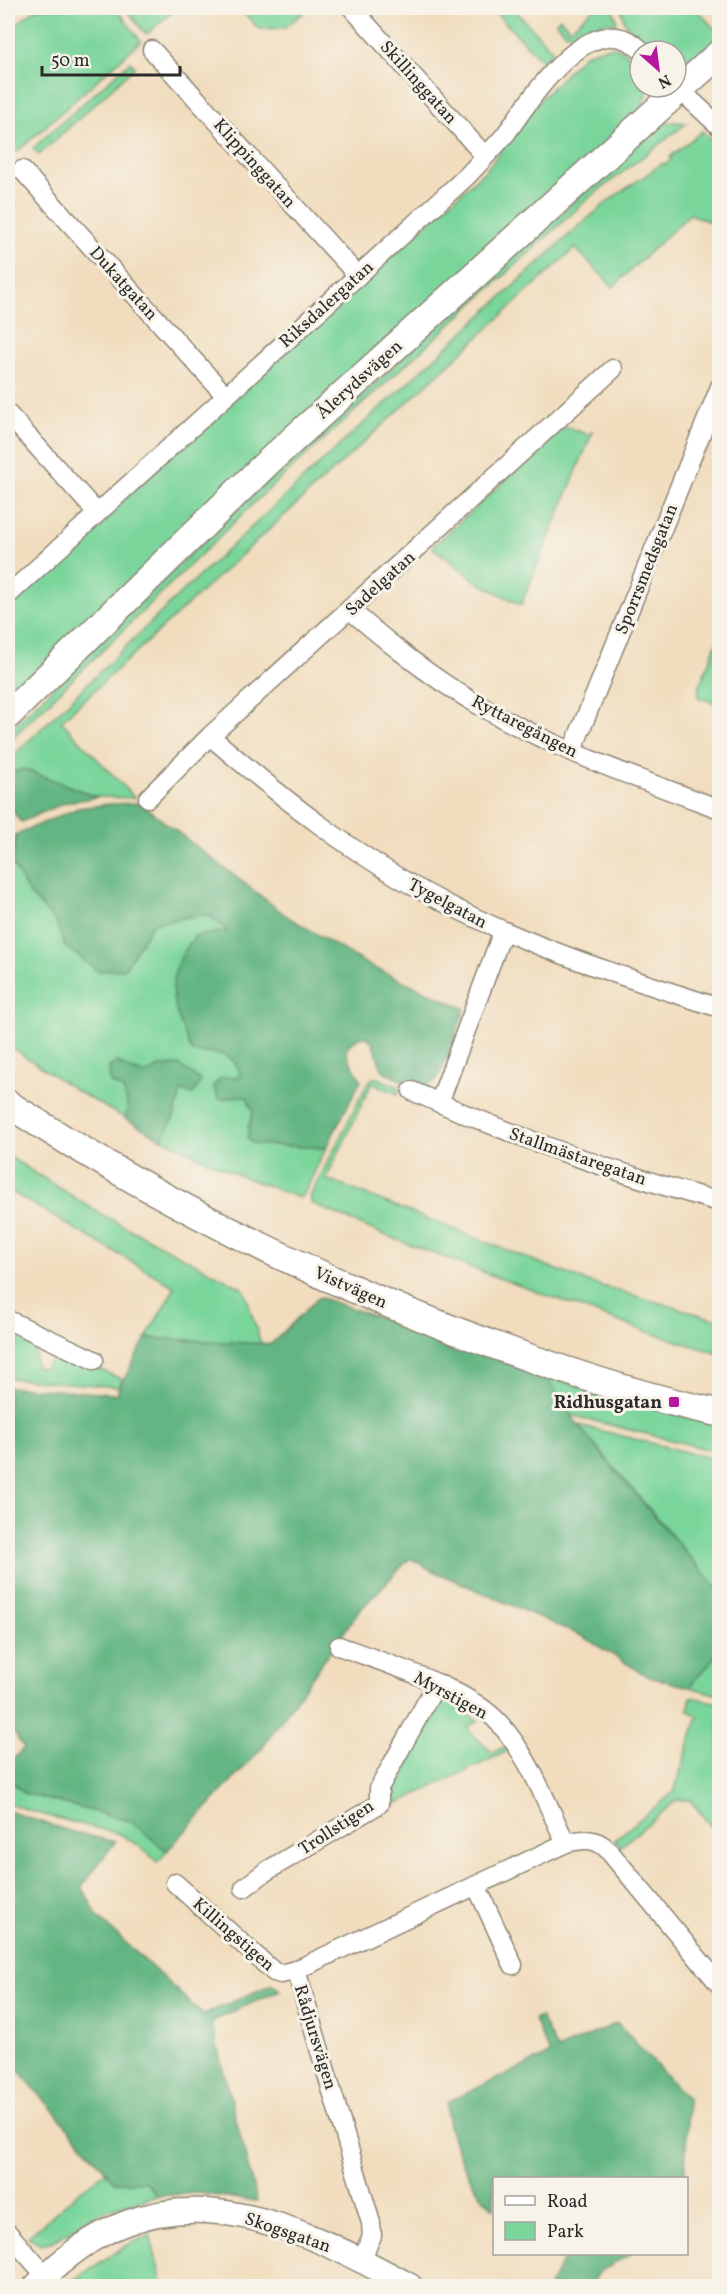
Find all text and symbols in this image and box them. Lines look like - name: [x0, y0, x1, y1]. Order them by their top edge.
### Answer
- street label: Skillinggatan: [373, 36, 463, 131]
- scale bar: [42, 39, 180, 77]
- north arrow: [628, 39, 688, 99]
- text: 50 m: [51, 49, 90, 74]
- text: N: [653, 68, 674, 93]
- street label: Klippinggatan: [207, 114, 301, 215]
- street label: Dukatgatan: [83, 241, 163, 327]
- street label: Riksdalergatan: [274, 256, 380, 354]
- street label: Ålerydsvägen: [311, 334, 409, 426]
- street label: Sporrsmedsgatan: [610, 500, 685, 639]
- street label: Sadelgatan: [340, 546, 422, 622]
- street label: Ryttaregången: [467, 690, 582, 765]
- street label: Tygelgatan: [403, 873, 492, 936]
- street label: Stallmästaregatan: [505, 1122, 650, 1193]
- street label: Vistvägen: [310, 1261, 391, 1316]
- place label: Ridhusgatan: [554, 1391, 662, 1416]
- marker: Ridhusgatan: [667, 1395, 681, 1409]
- street label: Myrstigen: [409, 1666, 492, 1727]
- street label: Trollstigen: [294, 1794, 380, 1862]
- street label: Killingstigen: [186, 1892, 280, 1978]
- street label: Rådjursvägen: [287, 1982, 342, 2093]
- legend: [493, 2177, 688, 2255]
- text: Road: [547, 2190, 588, 2215]
- street label: Skogsgatan: [241, 2207, 334, 2260]
- text: Park: [547, 2220, 584, 2245]

